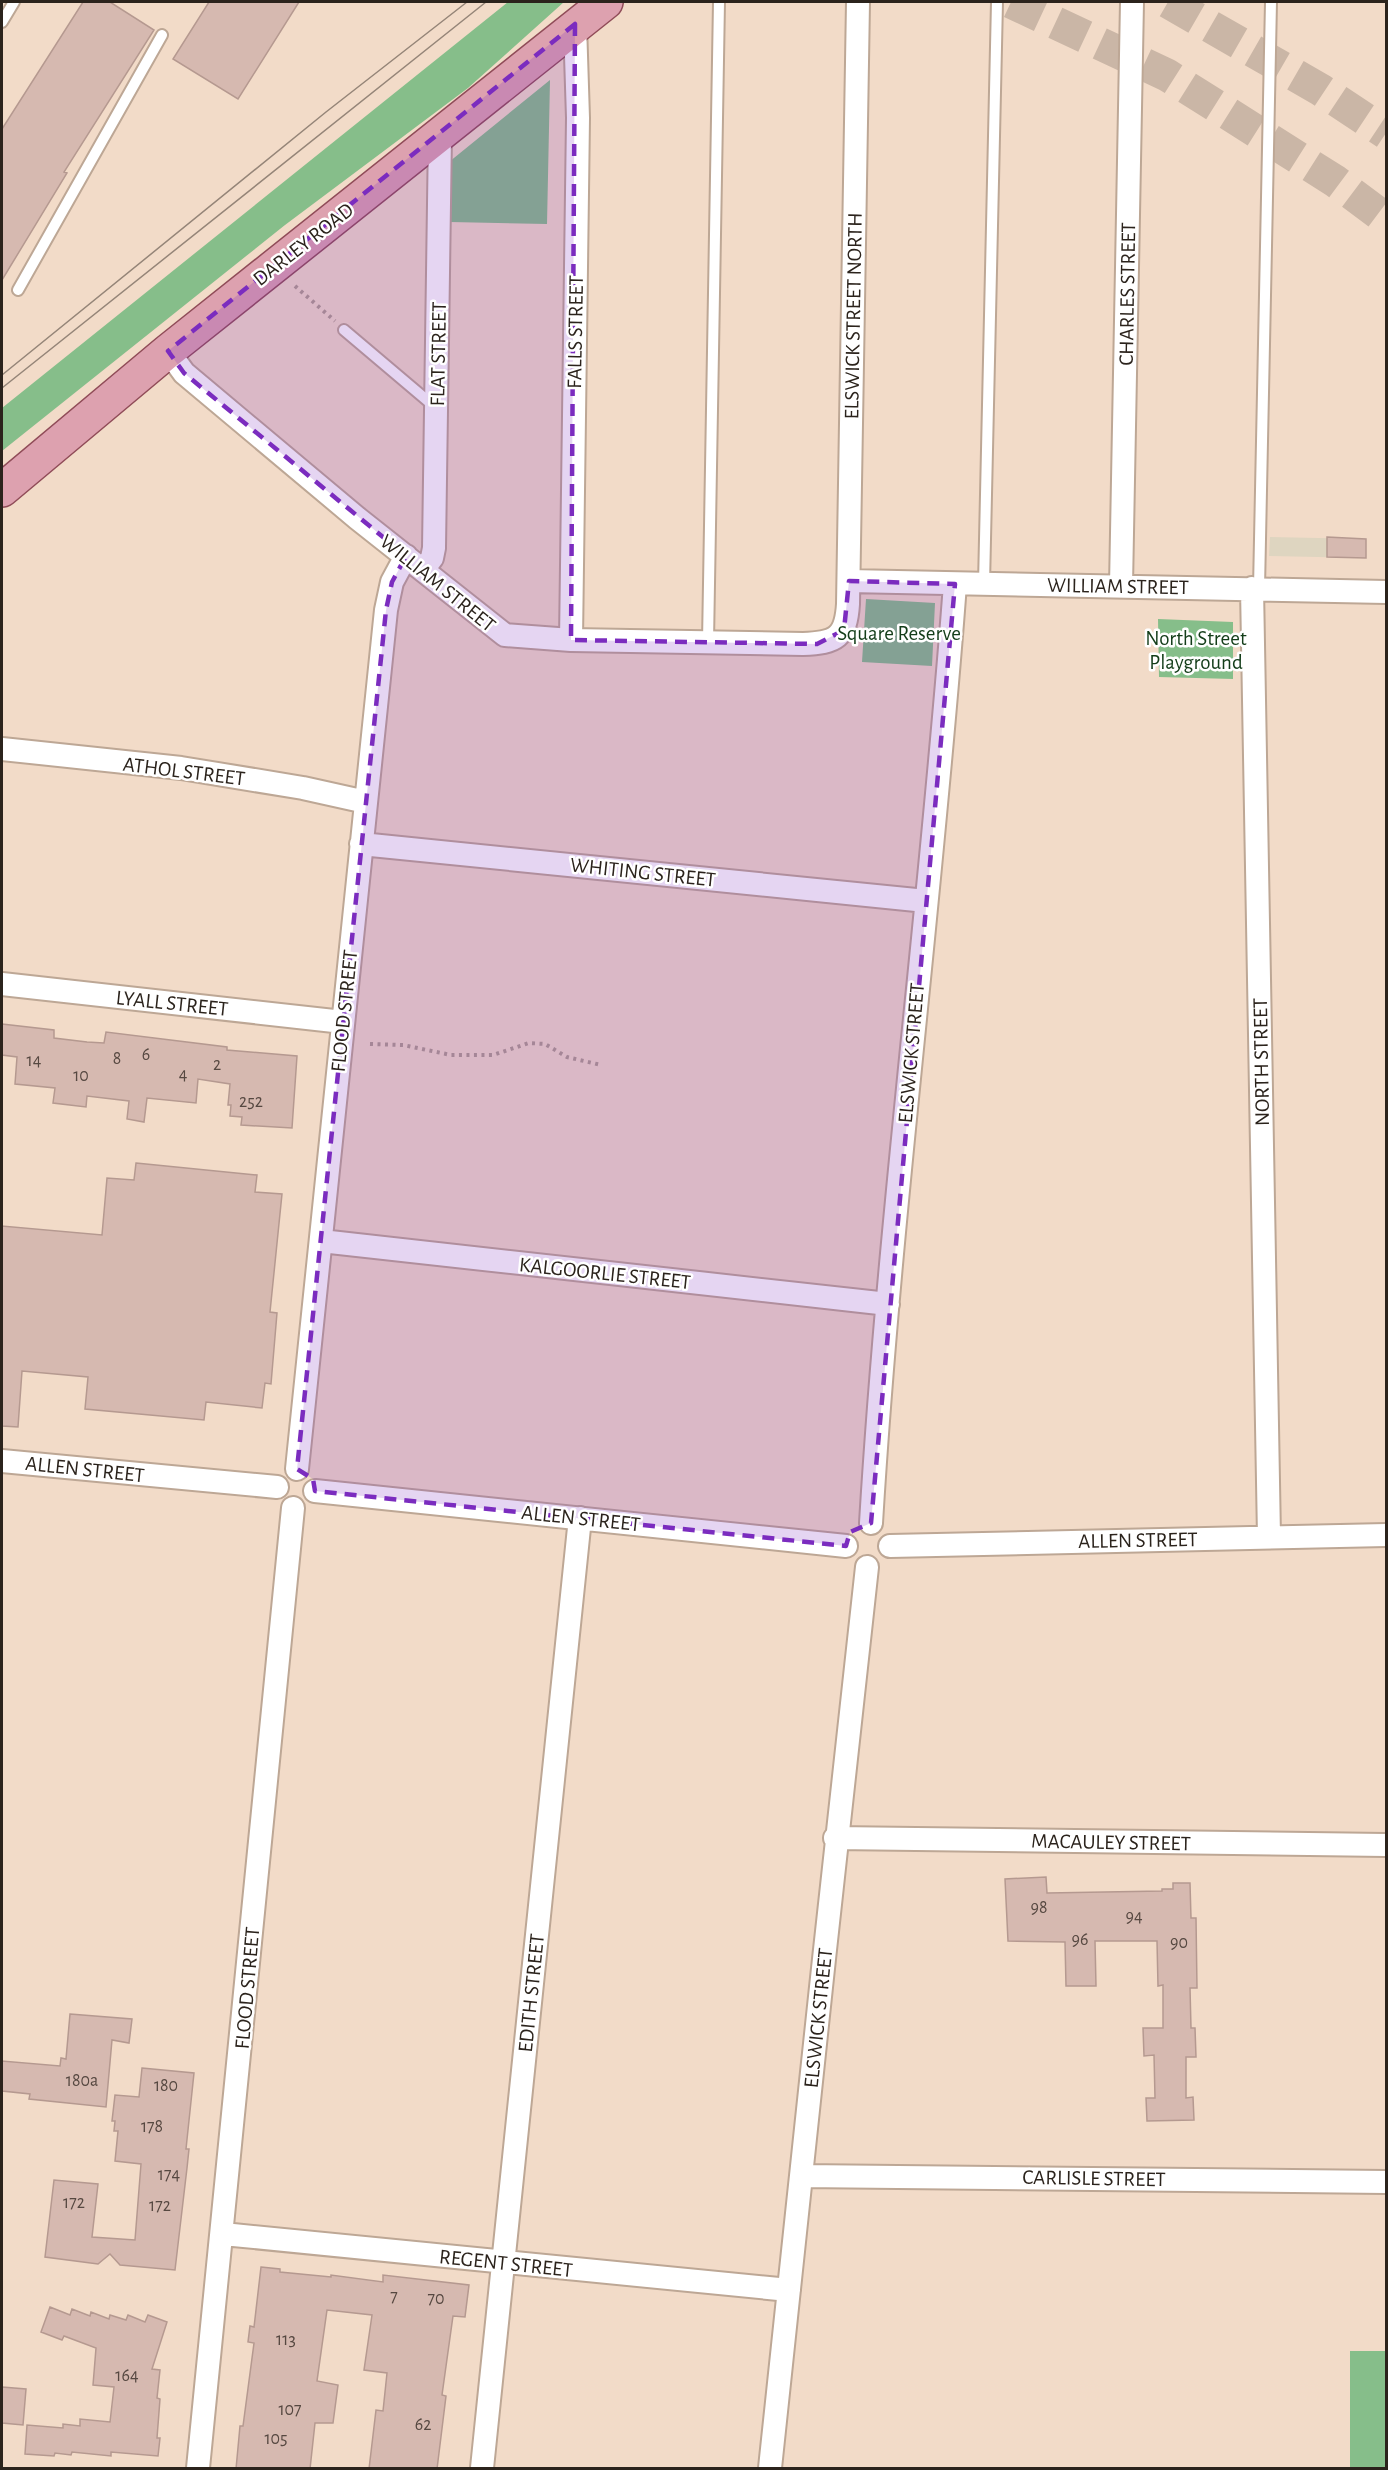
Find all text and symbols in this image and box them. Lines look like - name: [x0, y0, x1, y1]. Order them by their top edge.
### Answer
- street label: DARLEY ROAD: [249, 199, 357, 290]
- street label: ELSWICK STREET NORTH: [841, 212, 866, 420]
- street label: CHARLES STREET: [1116, 222, 1139, 366]
- street label: FALLS STREET: [564, 275, 587, 389]
- street label: FLAT STREET: [427, 302, 450, 407]
- street label: WILLIAM STREET: [376, 531, 499, 636]
- street label: WILLIAM STREET: [1047, 575, 1189, 598]
- park label: Square Reserve: [837, 623, 961, 644]
- park label: North Street Playground: [1145, 628, 1247, 673]
- street label: ATHOL STREET: [122, 754, 246, 789]
- street label: WHITING STREET: [569, 854, 717, 891]
- street label: FLOOD STREET: [328, 949, 361, 1073]
- street label: ELSWICK STREET: [895, 982, 928, 1124]
- street label: LYALL STREET: [115, 987, 229, 1020]
- street label: NORTH STREET: [1250, 998, 1273, 1126]
- house number: 6: [142, 1046, 150, 1064]
- house number: 8: [113, 1050, 121, 1068]
- house number: 14: [27, 1052, 42, 1070]
- house number: 2: [213, 1056, 221, 1074]
- house number: 4: [179, 1066, 188, 1084]
- house number: 10: [73, 1067, 89, 1085]
- house number: 252: [239, 1093, 263, 1111]
- street label: KALGOORLIE STREET: [518, 1254, 692, 1293]
- street label: ALLEN STREET: [24, 1453, 146, 1486]
- street label: ALLEN STREET: [520, 1502, 642, 1535]
- street label: ALLEN STREET: [1078, 1529, 1198, 1552]
- street label: MACAULEY STREET: [1031, 1831, 1191, 1854]
- house number: 98: [1031, 1899, 1048, 1917]
- house number: 94: [1125, 1908, 1143, 1926]
- street label: FLOOD STREET: [232, 1926, 263, 2050]
- house number: 96: [1072, 1931, 1088, 1949]
- street label: EDITH STREET: [515, 1933, 548, 2053]
- house number: 90: [1170, 1934, 1188, 1952]
- street label: ELSWICK STREET: [801, 1947, 836, 2089]
- house number: 180a: [66, 2072, 98, 2090]
- house number: 180: [154, 2077, 178, 2095]
- house number: 178: [141, 2118, 163, 2136]
- house number: 174: [158, 2166, 181, 2184]
- street label: CARLISLE STREET: [1022, 2167, 1166, 2190]
- house number: 172: [63, 2194, 85, 2212]
- house number: 172: [149, 2197, 171, 2215]
- street label: REGENT STREET: [438, 2246, 574, 2281]
- house number: 7: [390, 2288, 398, 2306]
- house number: 70: [427, 2290, 445, 2308]
- house number: 113: [276, 2331, 296, 2349]
- house number: 164: [115, 2367, 139, 2385]
- house number: 107: [278, 2401, 302, 2419]
- house number: 62: [415, 2416, 431, 2434]
- house number: 105: [264, 2430, 288, 2448]

